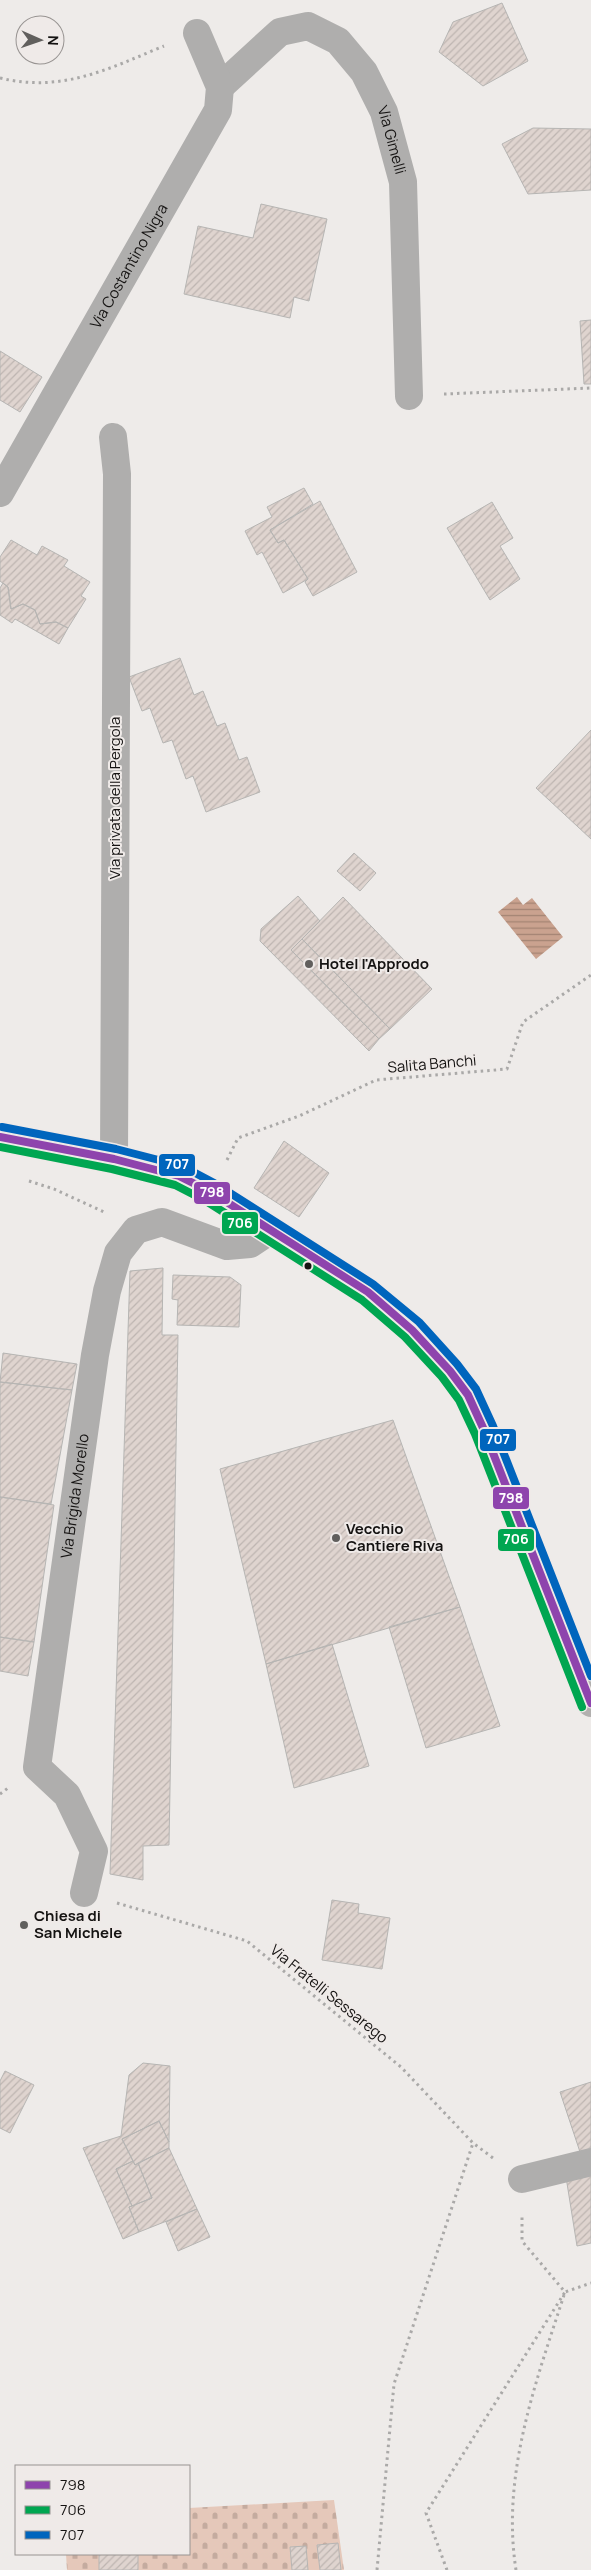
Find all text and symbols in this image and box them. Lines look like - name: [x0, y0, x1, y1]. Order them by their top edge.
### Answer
- north arrow: [15, 15, 65, 65]
- text: N: [44, 35, 63, 46]
- street label: Via Gimelli: [373, 102, 411, 176]
- street label: Via Costantino Nigra: [85, 200, 173, 332]
- street label: Via privata della Pergola: [104, 717, 125, 879]
- place label: Hotel l'Approdo: [319, 953, 429, 974]
- marker: Hotel l'Approdo: [303, 958, 315, 970]
- street label: Salita Banchi: [387, 1049, 477, 1078]
- line badge: 707: [158, 1153, 196, 1177]
- text: 707: [165, 1154, 189, 1173]
- line badge: 798: [193, 1181, 231, 1205]
- text: 798: [200, 1182, 224, 1201]
- line badge: 706: [221, 1211, 259, 1235]
- text: 706: [227, 1213, 253, 1232]
- unlabelled marker: [303, 1261, 313, 1271]
- line badge: 707: [479, 1428, 517, 1452]
- text: 707: [486, 1429, 510, 1448]
- street label: Via Brigida Morello: [55, 1432, 94, 1560]
- line badge: 798: [492, 1486, 530, 1510]
- text: 798: [499, 1488, 523, 1507]
- place label: Vecchio Cantiere Riva: [346, 1518, 443, 1556]
- line badge: 706: [497, 1528, 535, 1552]
- text: 706: [503, 1529, 529, 1548]
- marker: Vecchio Cantiere Riva: [330, 1532, 342, 1544]
- place label: Chiesa di San Michele: [34, 1905, 122, 1943]
- marker: Chiesa di San Michele: [18, 1919, 30, 1931]
- street label: Via Fratelli Sessarego: [266, 1939, 393, 2048]
- legend: [15, 2465, 190, 2555]
- text: 798: [60, 2474, 86, 2495]
- text: 706: [60, 2499, 86, 2520]
- text: 707: [60, 2524, 84, 2545]

